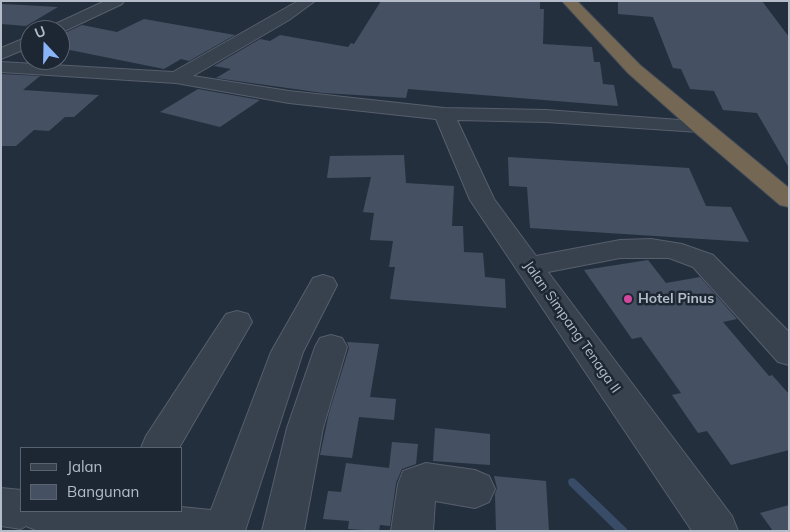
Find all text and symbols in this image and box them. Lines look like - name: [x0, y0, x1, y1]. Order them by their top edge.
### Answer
- north arrow: [20, 20, 70, 70]
- text: U: [32, 22, 48, 42]
- street label: Jalan Simpang Tenaga II: [520, 258, 624, 396]
- place label: Hotel Pinus: [638, 291, 714, 307]
- marker: Hotel Pinus: [622, 293, 634, 305]
- legend: [20, 447, 182, 512]
- text: Jalan: [67, 457, 102, 476]
- text: Bangunan: [67, 482, 139, 501]

